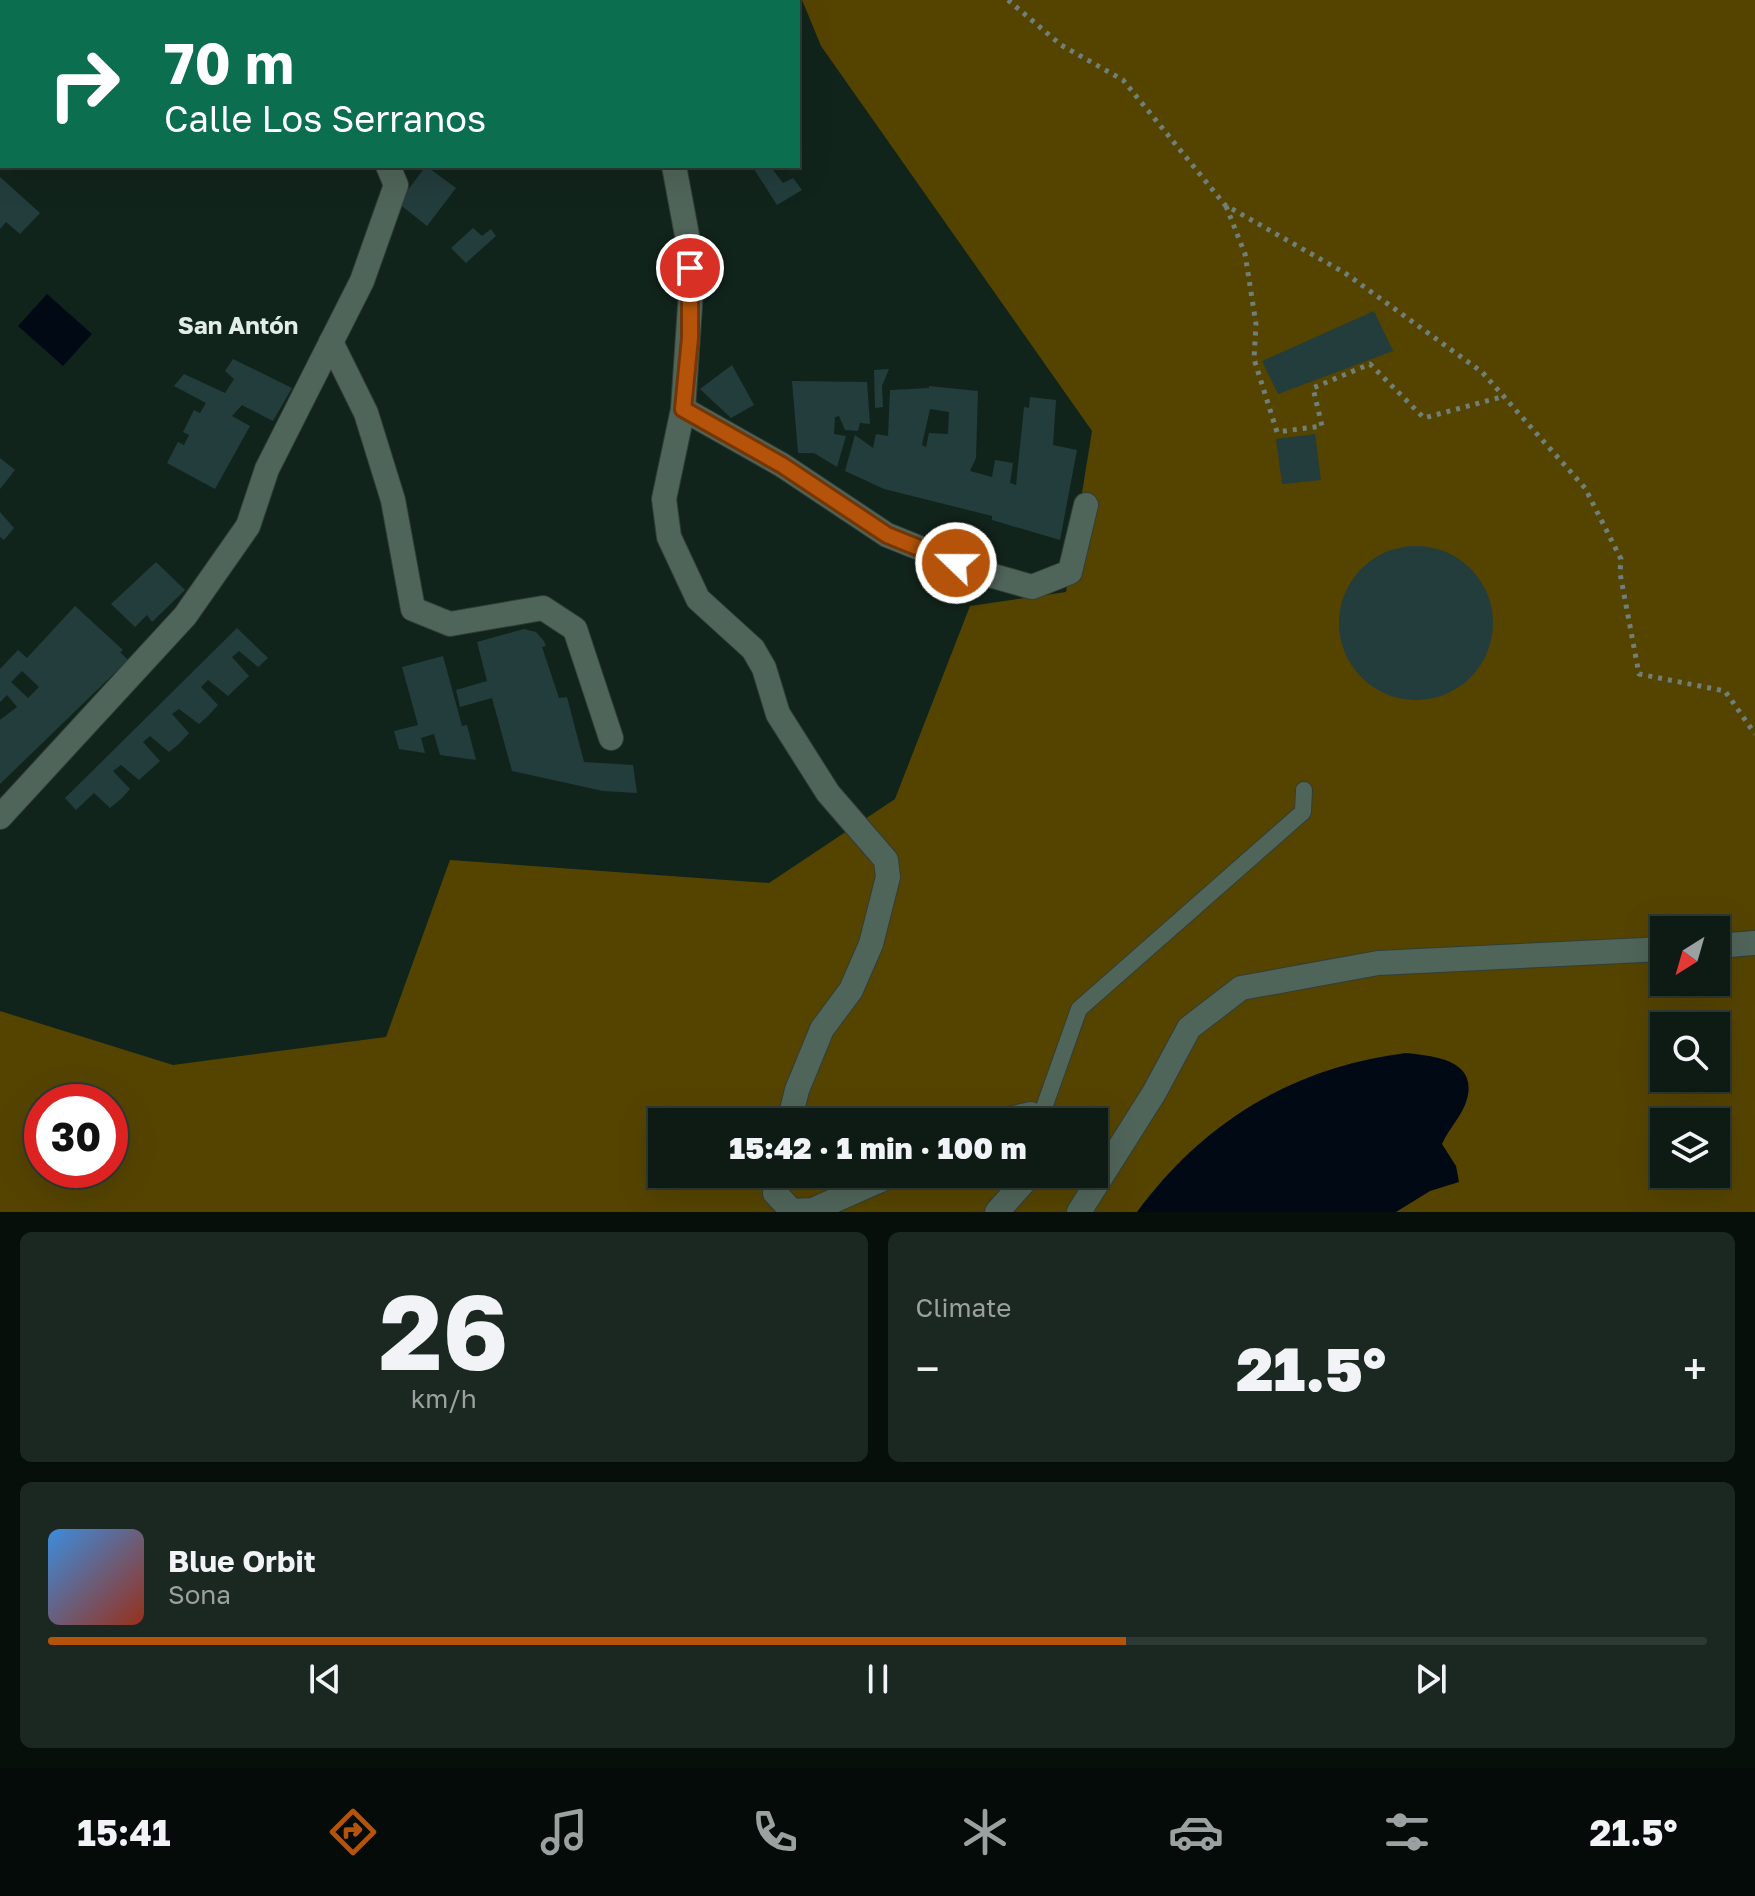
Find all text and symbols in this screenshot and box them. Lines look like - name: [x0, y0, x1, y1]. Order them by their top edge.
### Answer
- text: 70 m: [164, 29, 294, 96]
- icon: right: [32, 32, 136, 136]
- text: Calle Los Serranos: [164, 97, 486, 140]
- pin: [656, 234, 724, 302]
- icon: arrive: [668, 246, 712, 290]
- district label: San Antón: [178, 310, 298, 339]
- position arrow: [914, 521, 998, 605]
- north arrow: [1650, 916, 1730, 996]
- map controls: [1650, 916, 1730, 1188]
- button: search: [1650, 1012, 1730, 1092]
- speed limit sign: 30: [24, 1084, 128, 1188]
- button: layers: [1650, 1108, 1730, 1188]
- text: 15:42 · 1 min · 100 m: [729, 1130, 1027, 1166]
- text: 26: [379, 1268, 508, 1393]
- text: Climate: [916, 1292, 1011, 1323]
- text: 21.5°: [1236, 1332, 1386, 1404]
- text: −: [916, 1342, 940, 1395]
- text: +: [1683, 1342, 1707, 1395]
- text: km/h: [411, 1383, 477, 1414]
- text: Blue Orbit: [168, 1543, 316, 1579]
- text: Sona: [168, 1579, 231, 1610]
- icon: previous: [303, 1657, 347, 1701]
- icon: pause: [856, 1657, 900, 1701]
- icon: next: [1409, 1657, 1453, 1701]
- icon: directions: [325, 1804, 381, 1860]
- icon: music: [536, 1804, 592, 1860]
- icon: phone: [747, 1804, 803, 1860]
- icon: climate: [957, 1804, 1013, 1860]
- icon: car: [1168, 1804, 1224, 1860]
- icon: filters: [1379, 1804, 1435, 1860]
- text: 15:41: [77, 1811, 170, 1854]
- text: 21.5°: [1590, 1811, 1678, 1854]

